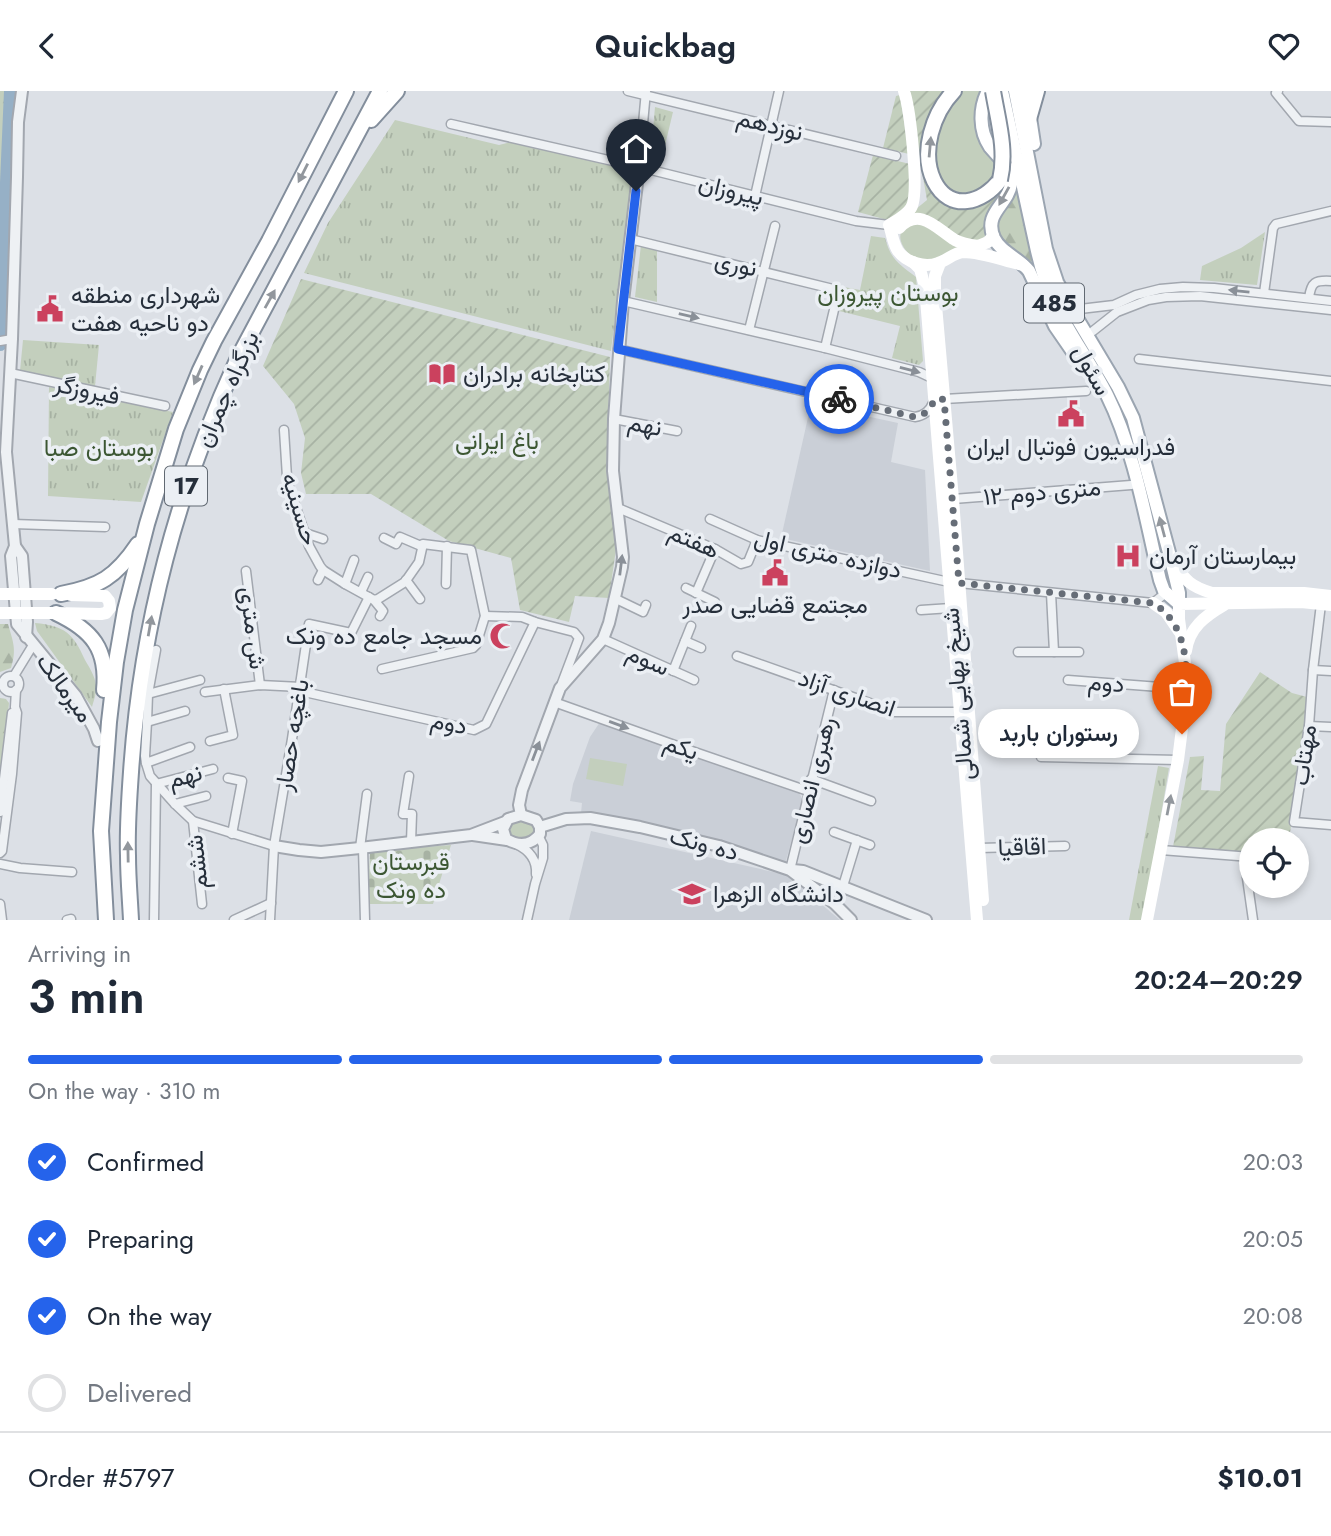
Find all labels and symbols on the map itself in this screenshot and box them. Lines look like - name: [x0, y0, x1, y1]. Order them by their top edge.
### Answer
- street label: نوزدهم: [733, 99, 807, 150]
- pin: [606, 119, 666, 191]
- one-way arrow: [925, 136, 936, 158]
- one-way arrow: [298, 164, 310, 184]
- street label: پیروزان: [695, 165, 767, 214]
- one-way arrow: [998, 187, 1010, 206]
- street label: نوری: [711, 242, 761, 285]
- park label: بوستان پیروزان: [817, 275, 959, 310]
- place label: شهرداری منطقه دو ناحیه هفت: [71, 277, 220, 340]
- road number: 485: [1024, 283, 1084, 323]
- one-way arrow: [1228, 285, 1250, 296]
- one-way arrow: [264, 289, 276, 309]
- public building icon: شهرداری منطقه دو ناحیه هفت: [35, 294, 65, 324]
- one-way arrow: [678, 311, 700, 322]
- street label: بزرگراه چمران: [185, 325, 268, 452]
- street label: سئول: [1064, 338, 1121, 402]
- place label: کتابخانه برادران: [463, 356, 605, 391]
- library icon: کتابخانه برادران: [427, 359, 457, 389]
- courier: [804, 364, 874, 434]
- street label: فیروزگر: [50, 365, 123, 413]
- one-way arrow: [192, 365, 204, 385]
- one-way arrow: [900, 365, 921, 375]
- public building icon: فدراسیون فوتبال ایران: [1056, 399, 1086, 429]
- street label: نهم: [625, 404, 665, 445]
- park label: باغ ایرانی: [455, 423, 539, 458]
- place label: فدراسیون فوتبال ایران: [967, 429, 1175, 464]
- park label: بوستان صبا: [44, 430, 154, 465]
- road number: 17: [165, 467, 207, 505]
- street label: حسینیه: [273, 468, 328, 549]
- street label: ۱۲ متری دوم: [982, 469, 1102, 514]
- street label: هفتم: [663, 514, 725, 567]
- one-way arrow: [1156, 515, 1167, 537]
- street label: دوازده متری اول: [751, 520, 905, 587]
- place label: بیمارستان آرمان: [1149, 538, 1296, 573]
- hospital icon: بیمارستان آرمان: [1113, 541, 1143, 571]
- one-way arrow: [616, 554, 627, 576]
- public building icon: مجتمع قضایی صدر: [760, 558, 790, 588]
- street label: ش متری: [231, 585, 276, 671]
- place label: مجتمع قضایی صدر: [681, 587, 868, 622]
- street label: شیخ بهایی شمالی: [933, 606, 982, 782]
- one-way arrow: [144, 615, 155, 637]
- place label: مسجد جامع ده ونک: [286, 618, 482, 653]
- mosque icon: مسجد جامع ده ونک: [488, 621, 518, 651]
- street label: سوم: [621, 635, 675, 684]
- street label: میرمالک: [28, 646, 103, 730]
- street label: انصاری آزاد: [794, 660, 901, 725]
- pin: [1152, 662, 1212, 734]
- street label: دوم: [1087, 664, 1125, 701]
- street label: باغچه حصار: [265, 676, 318, 794]
- street label: دوم: [428, 702, 470, 743]
- callout: رستوران باربد: [979, 709, 1140, 759]
- street label: رهبری انصاری: [779, 713, 844, 847]
- one-way arrow: [608, 720, 629, 731]
- street label: مهتاب: [1282, 722, 1325, 788]
- street label: یکم: [659, 724, 703, 769]
- one-way arrow: [531, 740, 542, 761]
- street label: نهم: [164, 754, 206, 797]
- one-way arrow: [1164, 794, 1175, 816]
- street label: ده ونک: [666, 818, 742, 869]
- street label: اقاقیا: [997, 828, 1047, 865]
- street label: ششم: [176, 833, 217, 891]
- one-way arrow: [122, 841, 134, 863]
- park label: قبرستان ده ونک: [372, 844, 450, 907]
- place label: دانشگاه الزهرا: [713, 876, 844, 911]
- school or university icon: دانشگاه الزهرا: [677, 879, 707, 909]

